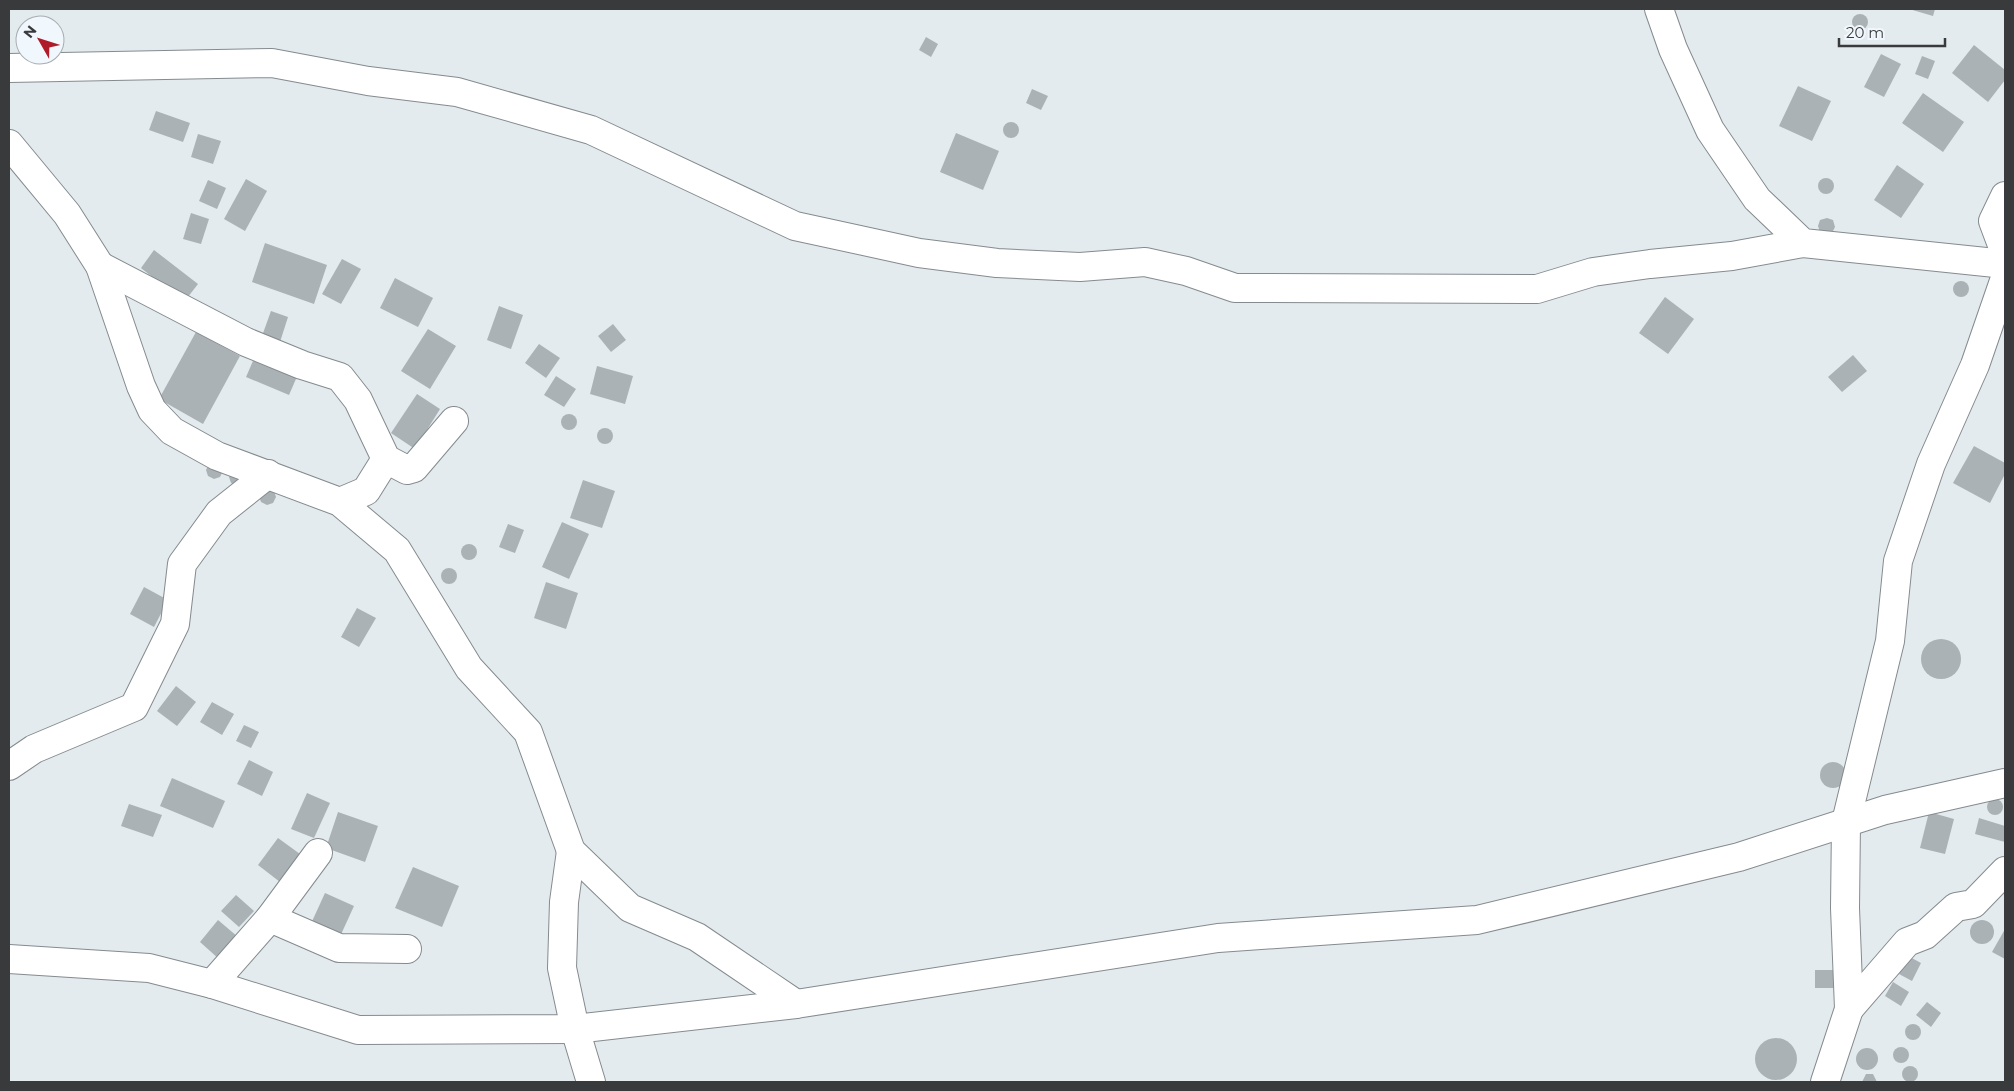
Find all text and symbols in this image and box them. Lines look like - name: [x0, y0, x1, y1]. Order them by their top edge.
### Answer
- north arrow: [15, 15, 65, 65]
- scale bar: [1839, 15, 1945, 47]
- text: N: [19, 22, 40, 42]
- text: 20 m: [1846, 23, 1884, 42]

